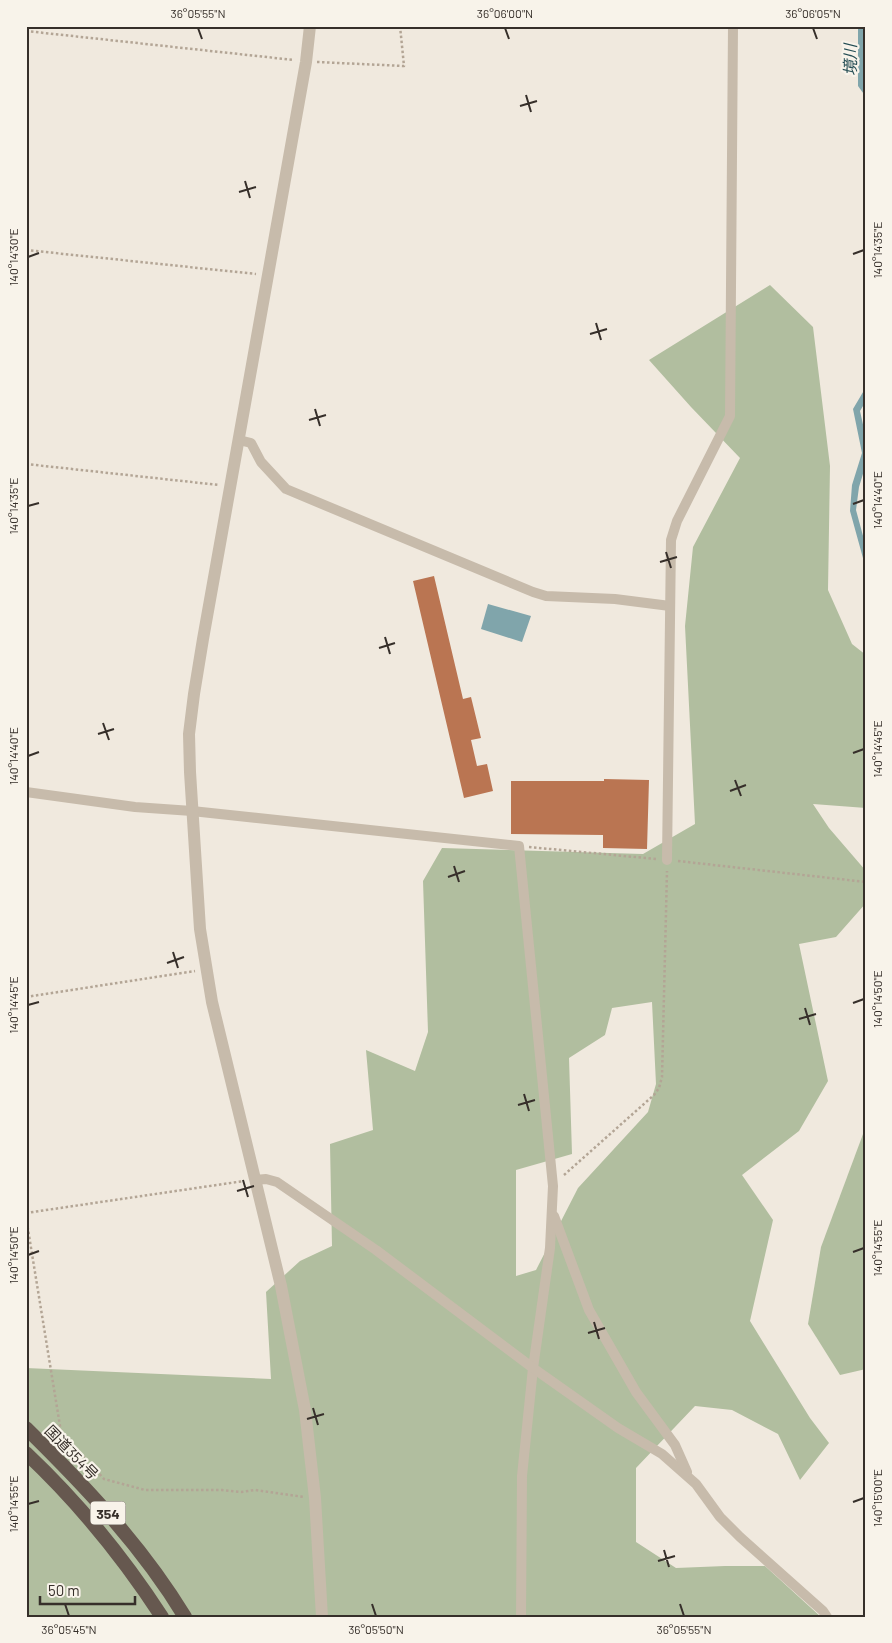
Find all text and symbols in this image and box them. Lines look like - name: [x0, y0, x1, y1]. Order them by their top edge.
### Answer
- text: 36°05'55"N: [170, 6, 226, 20]
- text: 36°06'00"N: [477, 6, 533, 20]
- text: 36°06'05"N: [785, 6, 841, 20]
- water label: 境川: [840, 42, 859, 76]
- text: 140°14'35"E: [870, 221, 884, 279]
- text: 140°14'30"E: [6, 228, 20, 286]
- text: 140°14'40"E: [870, 471, 884, 529]
- text: 140°14'35"E: [6, 477, 20, 535]
- text: 140°14'45"E: [870, 720, 884, 778]
- text: 140°14'40"E: [6, 727, 20, 785]
- text: 140°14'50"E: [870, 970, 884, 1028]
- text: 140°14'45"E: [6, 976, 20, 1034]
- text: 140°14'55"E: [870, 1219, 884, 1277]
- text: 140°14'50"E: [6, 1226, 20, 1284]
- street label: 国道354号: [42, 1421, 102, 1483]
- text: 140°15'00"E: [870, 1469, 884, 1527]
- text: 140°14'55"E: [6, 1475, 20, 1533]
- road number: 354: [90, 1502, 126, 1525]
- scale bar: [40, 1573, 135, 1605]
- text: 50 m: [48, 1581, 80, 1599]
- text: 36°05'45"N: [41, 1622, 97, 1636]
- text: 36°05'50"N: [348, 1622, 404, 1636]
- text: 36°05'55"N: [656, 1622, 712, 1636]

